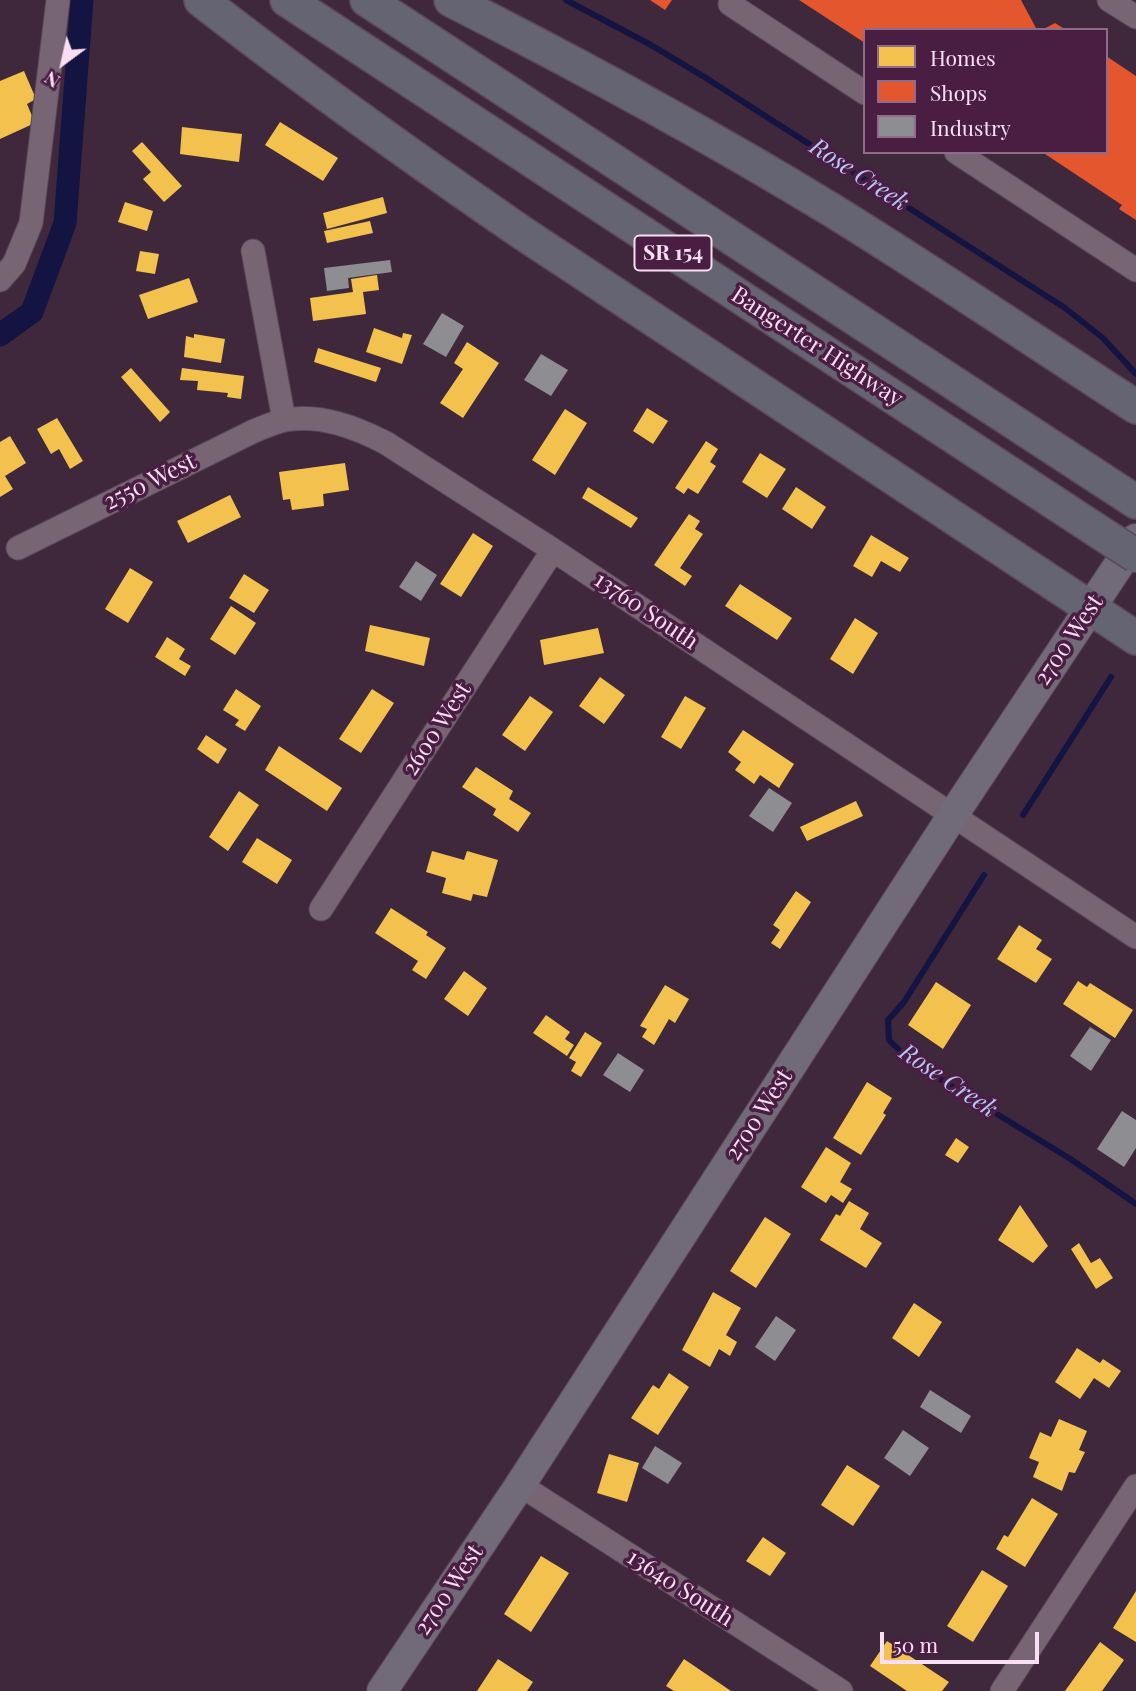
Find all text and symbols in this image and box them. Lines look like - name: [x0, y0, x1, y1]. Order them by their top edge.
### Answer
- north arrow: [28, 28, 98, 98]
- legend: [863, 28, 1108, 154]
- text: Homes: [930, 43, 996, 71]
- text: N: [39, 66, 64, 95]
- text: Shops: [930, 78, 987, 106]
- text: Industry: [930, 113, 1011, 141]
- water label: Rose Creek: [804, 132, 914, 218]
- road number: SR 154: [634, 236, 712, 270]
- street label: Bangerter Highway: [726, 281, 908, 413]
- street label: 2550 West: [99, 448, 201, 516]
- street label: 13760 South: [589, 566, 703, 656]
- street label: 2700 West: [1029, 590, 1109, 690]
- street label: 2600 West: [397, 677, 477, 781]
- water label: Rose Creek: [894, 1038, 1002, 1124]
- street label: 2700 West: [719, 1064, 799, 1166]
- street label: 2700 West: [409, 1540, 489, 1640]
- street label: 13640 South: [622, 1543, 738, 1633]
- scale bar: [884, 1618, 1043, 1662]
- text: 50 m: [893, 1630, 938, 1658]

